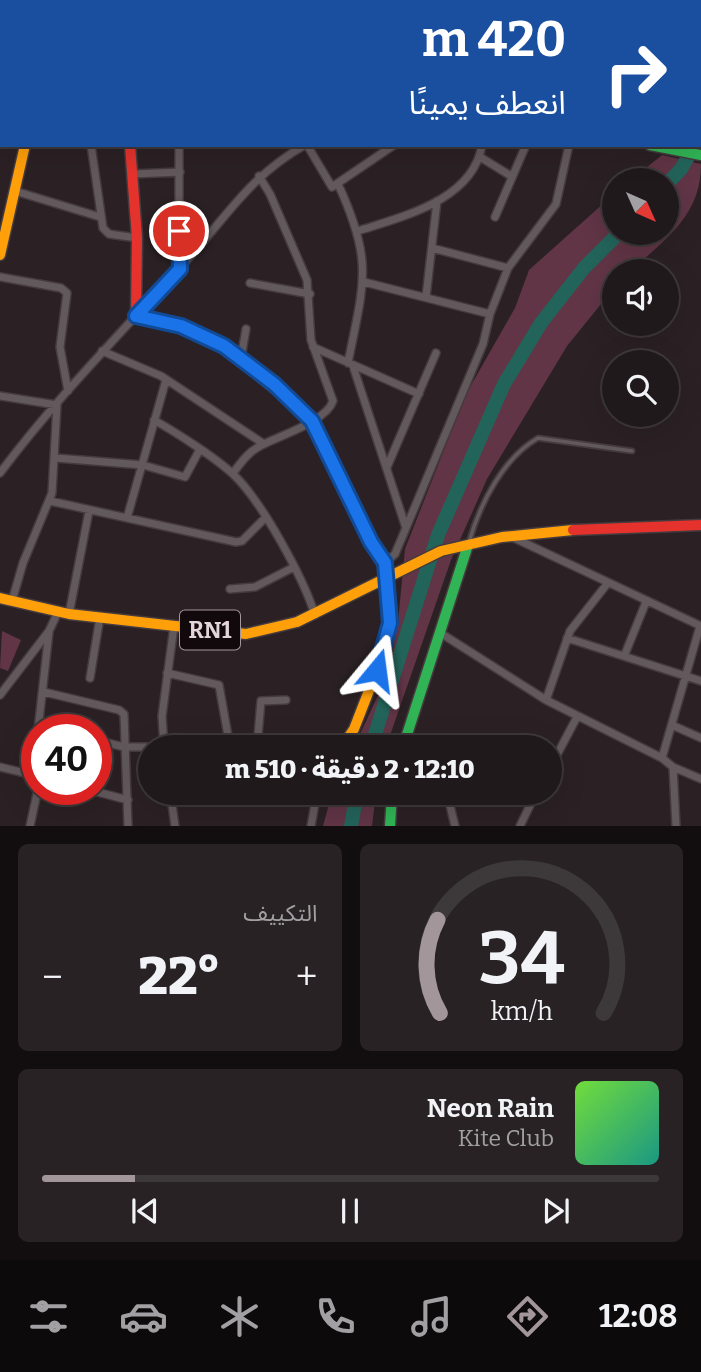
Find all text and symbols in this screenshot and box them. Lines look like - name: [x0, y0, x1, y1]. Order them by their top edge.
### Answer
- text: 420 m: [422, 10, 566, 69]
- icon: right: [590, 28, 681, 119]
- text: انعطف يمينًا: [409, 84, 566, 122]
- north arrow: [602, 168, 679, 245]
- map controls: [602, 168, 679, 427]
- pin: [149, 201, 209, 261]
- icon: arrive: [160, 212, 198, 250]
- button: sound: [602, 259, 679, 336]
- button: search: [602, 350, 679, 427]
- road number: RN1: [180, 610, 240, 650]
- position arrow: [340, 633, 414, 707]
- speed limit sign: 40: [21, 714, 112, 805]
- text: 12:10 · 2 دقيقة · 510 m: [225, 754, 475, 785]
- text: التكييف: [243, 899, 318, 927]
- text: 34: [478, 916, 564, 1003]
- text: 22°: [138, 945, 221, 1008]
- text: −: [42, 954, 63, 1000]
- text: +: [296, 954, 317, 1000]
- text: km/h: [490, 997, 553, 1027]
- text: Neon Rain: [427, 1093, 554, 1124]
- text: Kite Club: [458, 1124, 554, 1152]
- icon: previous: [126, 1192, 164, 1230]
- icon: pause: [331, 1192, 369, 1230]
- icon: next: [537, 1192, 575, 1230]
- icon: filters: [24, 1292, 73, 1341]
- icon: car: [119, 1292, 168, 1341]
- icon: climate: [215, 1292, 264, 1341]
- icon: phone: [311, 1292, 360, 1341]
- icon: music: [407, 1292, 456, 1341]
- icon: directions: [503, 1292, 552, 1341]
- text: 12:08: [599, 1297, 678, 1335]

